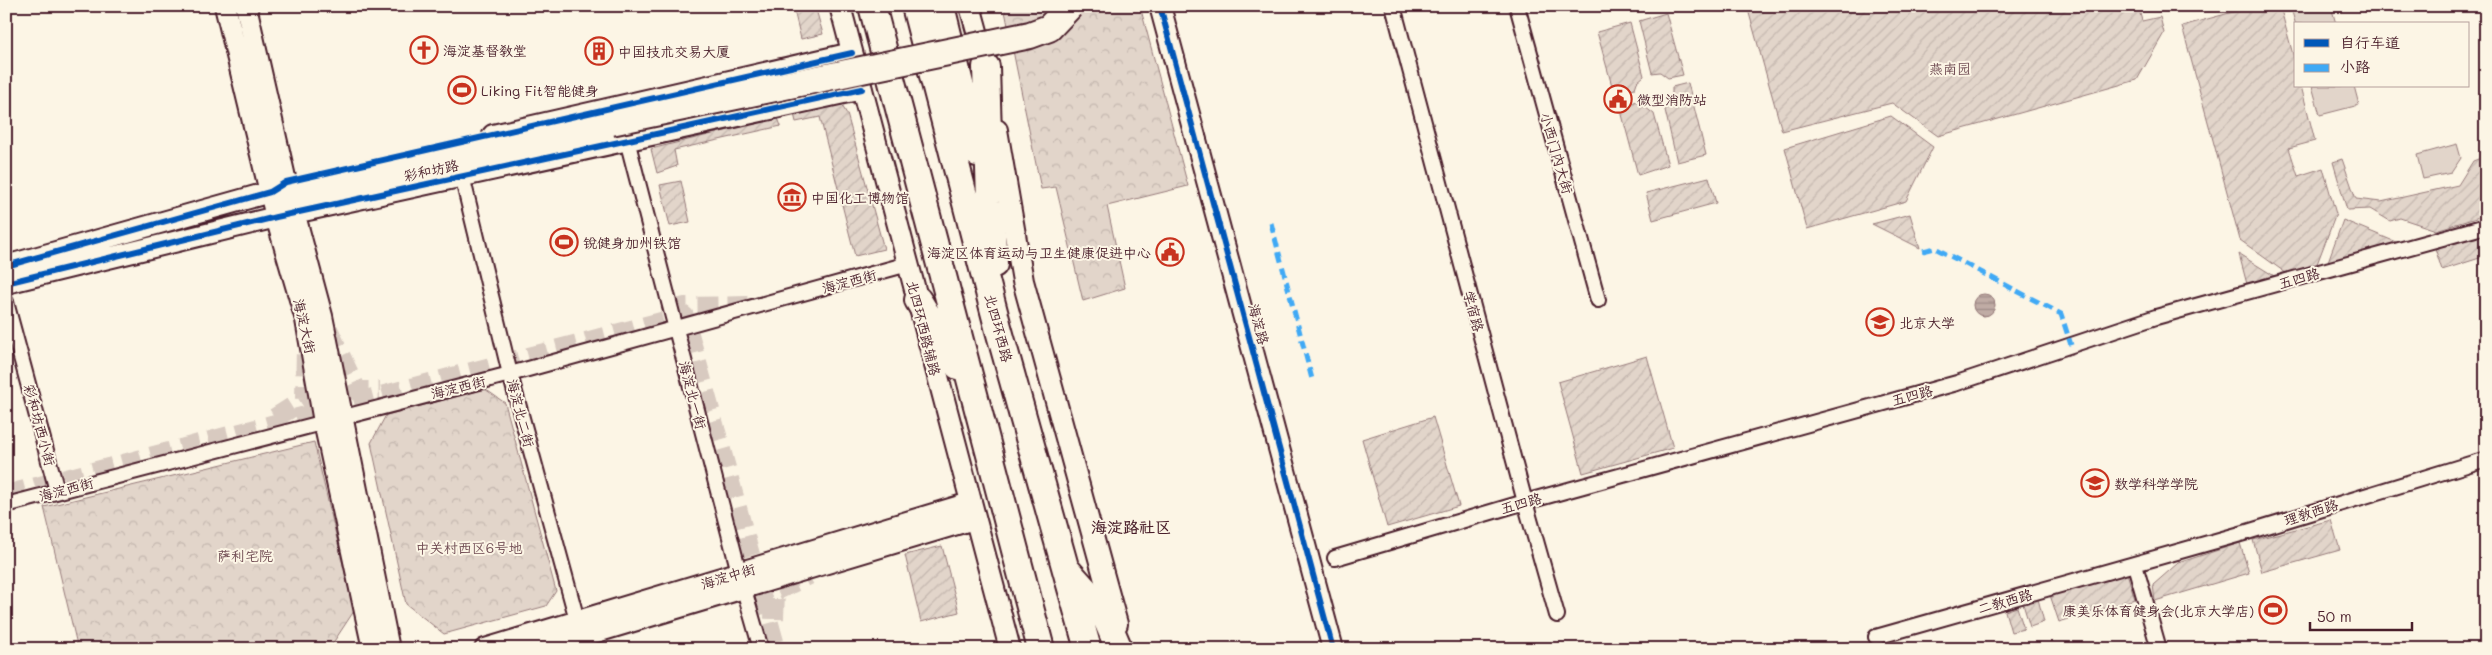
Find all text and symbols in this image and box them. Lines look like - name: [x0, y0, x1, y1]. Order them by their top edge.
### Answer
- legend: [2294, 22, 2470, 88]
- text: 自行车道: [2340, 32, 2400, 52]
- church icon: 海淀基督教堂: [409, 35, 439, 65]
- building icon: 中国技术交易大厦: [584, 36, 614, 66]
- place label: 海淀基督教堂: [443, 41, 527, 60]
- place label: 中国技术交易大厦: [618, 42, 730, 61]
- text: 小路: [2340, 56, 2370, 76]
- park label: 燕南园: [1929, 59, 1971, 78]
- sports icon: Liking Fit智能健身: [447, 75, 477, 105]
- place label: Liking Fit智能健身: [481, 81, 599, 100]
- public building icon: 微型消防站: [1603, 84, 1633, 114]
- place label: 微型消防站: [1637, 90, 1707, 109]
- street label: 小西门内大街: [1536, 110, 1578, 196]
- street label: 彩和坊路: [402, 155, 460, 185]
- museum icon: 中国化工博物馆: [777, 182, 807, 212]
- place label: 中国化工博物馆: [811, 188, 909, 207]
- sports icon: 锐健身加州铁馆: [549, 227, 579, 257]
- place label: 锐健身加州铁馆: [583, 233, 681, 252]
- public building icon: 海淀区体育运动与卫生健康促进中心: [1155, 237, 1185, 267]
- place label: 海淀区体育运动与卫生健康促进中心: [927, 243, 1151, 262]
- street label: 五四路: [2276, 263, 2322, 293]
- street label: 海淀西街: [819, 265, 879, 297]
- street label: 北四环西路辅路: [903, 278, 945, 378]
- street label: 学宿路: [1459, 288, 1489, 334]
- street label: 北四环西路: [981, 292, 1017, 364]
- street label: 海淀大街: [289, 297, 321, 355]
- street label: 海淀路: [1244, 301, 1274, 347]
- school or university icon: 北京大学: [1865, 307, 1895, 337]
- place label: 北京大学: [1899, 313, 1955, 332]
- street label: 海淀北一街: [675, 359, 711, 431]
- street label: 海淀西街: [429, 371, 487, 403]
- street label: 海淀北二街: [503, 377, 539, 449]
- street label: 五四路: [1889, 380, 1935, 410]
- street label: 彩和坊西小街: [20, 382, 60, 468]
- school or university icon: 数学科学学院: [2080, 468, 2110, 498]
- street label: 海淀西街: [36, 473, 96, 505]
- place label: 数学科学学院: [2114, 474, 2198, 493]
- street label: 五四路: [1498, 488, 1544, 518]
- street label: 理教西路: [2281, 494, 2341, 530]
- district label: 海淀路社区: [1091, 516, 1171, 537]
- park label: 中关村西区6号地: [416, 538, 522, 557]
- park label: 萨利宅院: [217, 546, 273, 565]
- street label: 海淀中街: [698, 559, 758, 593]
- street label: 二教西路: [1975, 584, 2035, 618]
- sports icon: 康美乐体育健身会(北京大学店): [2258, 595, 2288, 625]
- scale bar: [2310, 600, 2412, 632]
- place label: 康美乐体育健身会(北京大学店): [2062, 601, 2254, 620]
- text: 50 m: [2317, 606, 2352, 626]

